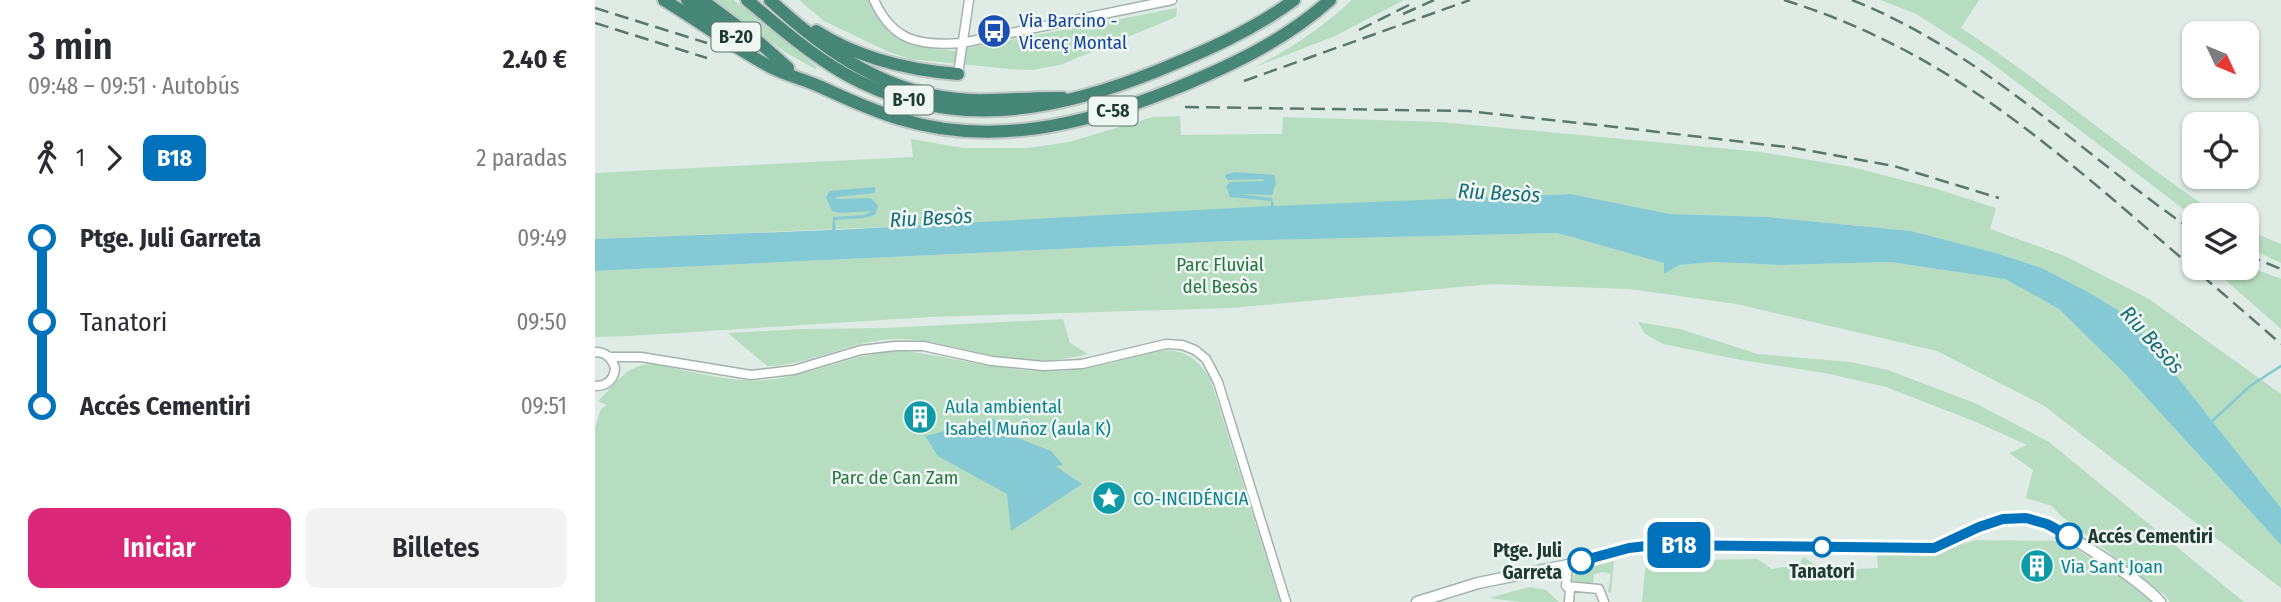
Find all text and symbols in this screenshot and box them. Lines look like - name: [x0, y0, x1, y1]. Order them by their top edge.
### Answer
- place label: Via Barcino - Vicenç Montal: [1019, 9, 1127, 54]
- bus stop icon: Via Barcino - Vicenç Montal: [975, 12, 1013, 50]
- north arrow: [2182, 21, 2259, 98]
- map controls: [2182, 21, 2259, 280]
- road number: B-20: [711, 22, 761, 52]
- text: 3 min: [28, 23, 113, 69]
- text: 2.40 €: [503, 44, 567, 75]
- text: 09:48 – 09:51 · Autobús: [28, 72, 240, 100]
- road number: B-10: [885, 86, 933, 114]
- road number: C-58: [1089, 96, 1137, 126]
- button: locate: [2182, 112, 2259, 189]
- icon: walk: [28, 139, 66, 177]
- icon: forward: [95, 139, 133, 177]
- text: 1: [76, 144, 85, 172]
- text: B18: [157, 144, 192, 172]
- text: 2 paradas: [476, 144, 567, 172]
- water label: Riu Besòs: [1457, 178, 1541, 208]
- water label: Riu Besòs: [889, 203, 973, 233]
- button: layers: [2182, 203, 2259, 280]
- text: Ptge. Juli Garreta: [80, 223, 261, 254]
- text: 09:49: [517, 224, 567, 252]
- park label: Parc Fluvial del Besòs: [1176, 253, 1264, 298]
- water label: Riu Besòs: [2115, 301, 2189, 379]
- text: Tanatori: [80, 307, 167, 338]
- text: 09:50: [517, 308, 567, 336]
- text: Accés Cementiri: [80, 391, 251, 422]
- text: 09:51: [521, 392, 567, 420]
- place label: Aula ambiental Isabel Muñoz (aula K): [945, 395, 1111, 440]
- building icon: Aula ambiental Isabel Muñoz (aula K): [901, 398, 939, 436]
- park label: Parc de Can Zam: [832, 466, 958, 489]
- place icon: CO-INCIDÉNCIA: [1090, 479, 1128, 517]
- place label: CO-INCIDÉNCIA: [1133, 487, 1248, 510]
- button: Iniciar: [28, 508, 291, 588]
- button: Billetes: [305, 508, 567, 588]
- line badge: B18: [1639, 522, 1719, 568]
- marker: Accés Cementiri: [2056, 523, 2082, 549]
- place label: Accés Cementiri: [2087, 525, 2213, 548]
- text: B18: [1661, 531, 1697, 559]
- marker: Tanatori: [1812, 537, 1832, 557]
- place label: Ptge. Juli Garreta: [1493, 539, 1562, 584]
- building icon: Via Sant Joan: [2018, 547, 2056, 585]
- marker: Ptge. Juli Garreta: [1568, 548, 1594, 574]
- place label: Via Sant Joan: [2061, 555, 2163, 578]
- place label: Tanatori: [1789, 560, 1855, 583]

